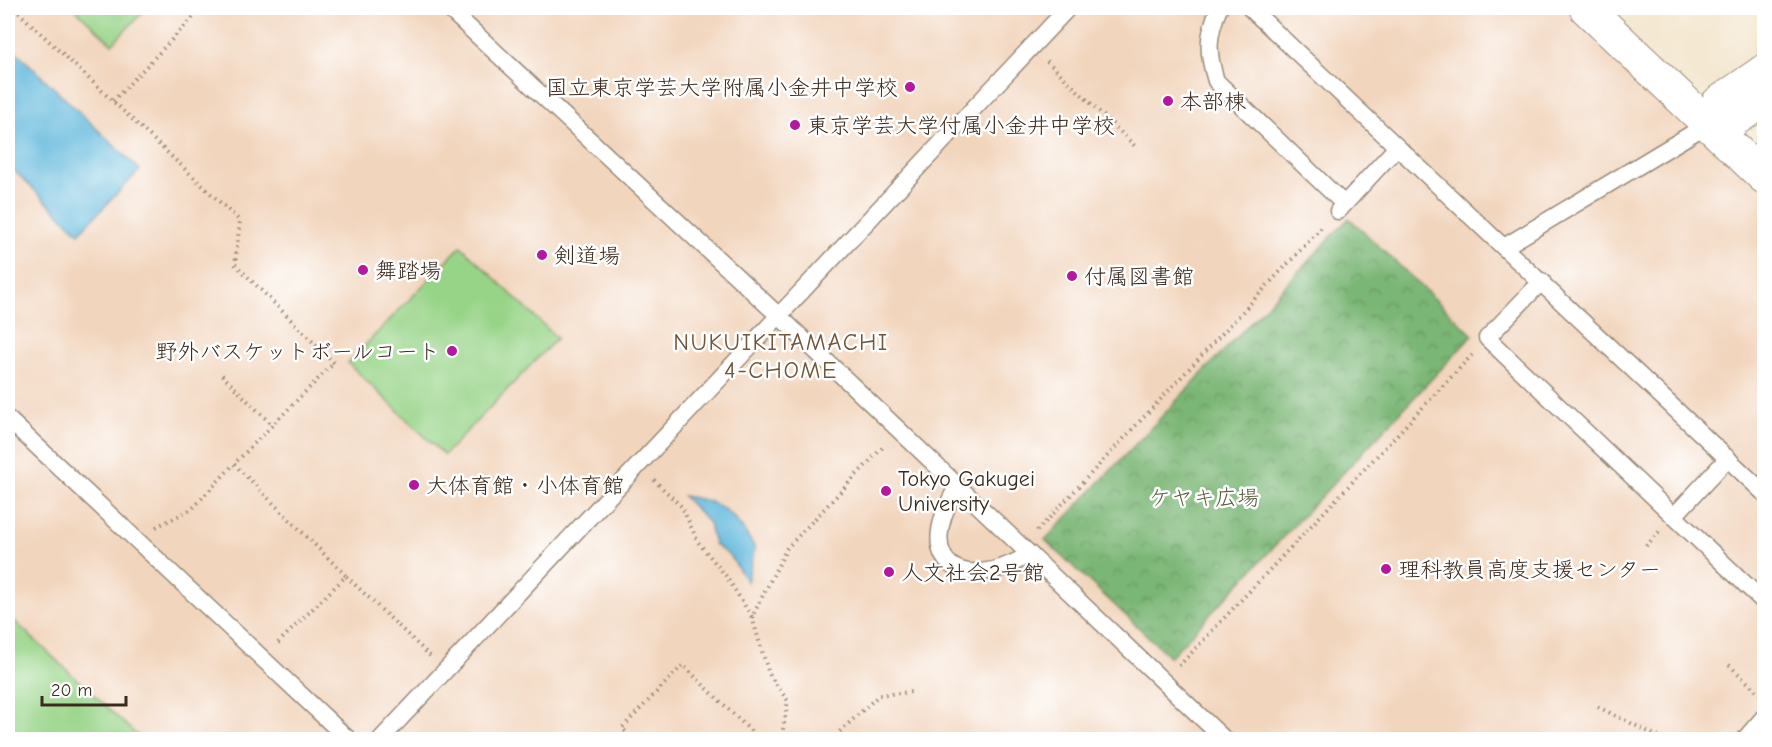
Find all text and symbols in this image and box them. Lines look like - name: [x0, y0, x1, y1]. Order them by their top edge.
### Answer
- place label: 国立東京学芸大学附属小金井中学校: [546, 75, 898, 101]
- marker: 国立東京学芸大学附属小金井中学校: [903, 80, 917, 94]
- place label: 本部棟: [1180, 89, 1246, 115]
- marker: 本部棟: [1161, 94, 1175, 108]
- place label: 東京学芸大学付属小金井中学校: [807, 113, 1115, 139]
- marker: 東京学芸大学付属小金井中学校: [788, 118, 802, 132]
- place label: 剣道場: [554, 243, 620, 269]
- marker: 剣道場: [535, 248, 549, 262]
- place label: 舞踏場: [375, 258, 441, 284]
- marker: 舞踏場: [356, 263, 370, 277]
- place label: 付属図書館: [1084, 264, 1194, 290]
- marker: 付属図書館: [1065, 269, 1079, 283]
- district label: NUKUIKITAMACHI 4-CHOME: [673, 328, 889, 384]
- place label: 野外バスケットボールコート: [155, 339, 440, 365]
- marker: 野外バスケットボールコート: [445, 344, 459, 358]
- place label: Tokyo Gakugei University: [898, 466, 1035, 517]
- place label: 大体育館・小体育館: [426, 473, 624, 499]
- marker: 大体育館・小体育館: [407, 478, 421, 492]
- marker: Tokyo Gakugei University: [879, 484, 893, 498]
- park label: ケヤキ広場: [1149, 485, 1259, 511]
- place label: 理科教員高度支援センター: [1398, 557, 1661, 583]
- place label: 人文社会2号館: [901, 560, 1045, 586]
- marker: 理科教員高度支援センター: [1379, 562, 1393, 576]
- marker: 人文社会2号館: [882, 565, 896, 579]
- scale bar: [42, 669, 126, 707]
- text: 20 m: [51, 680, 92, 701]

